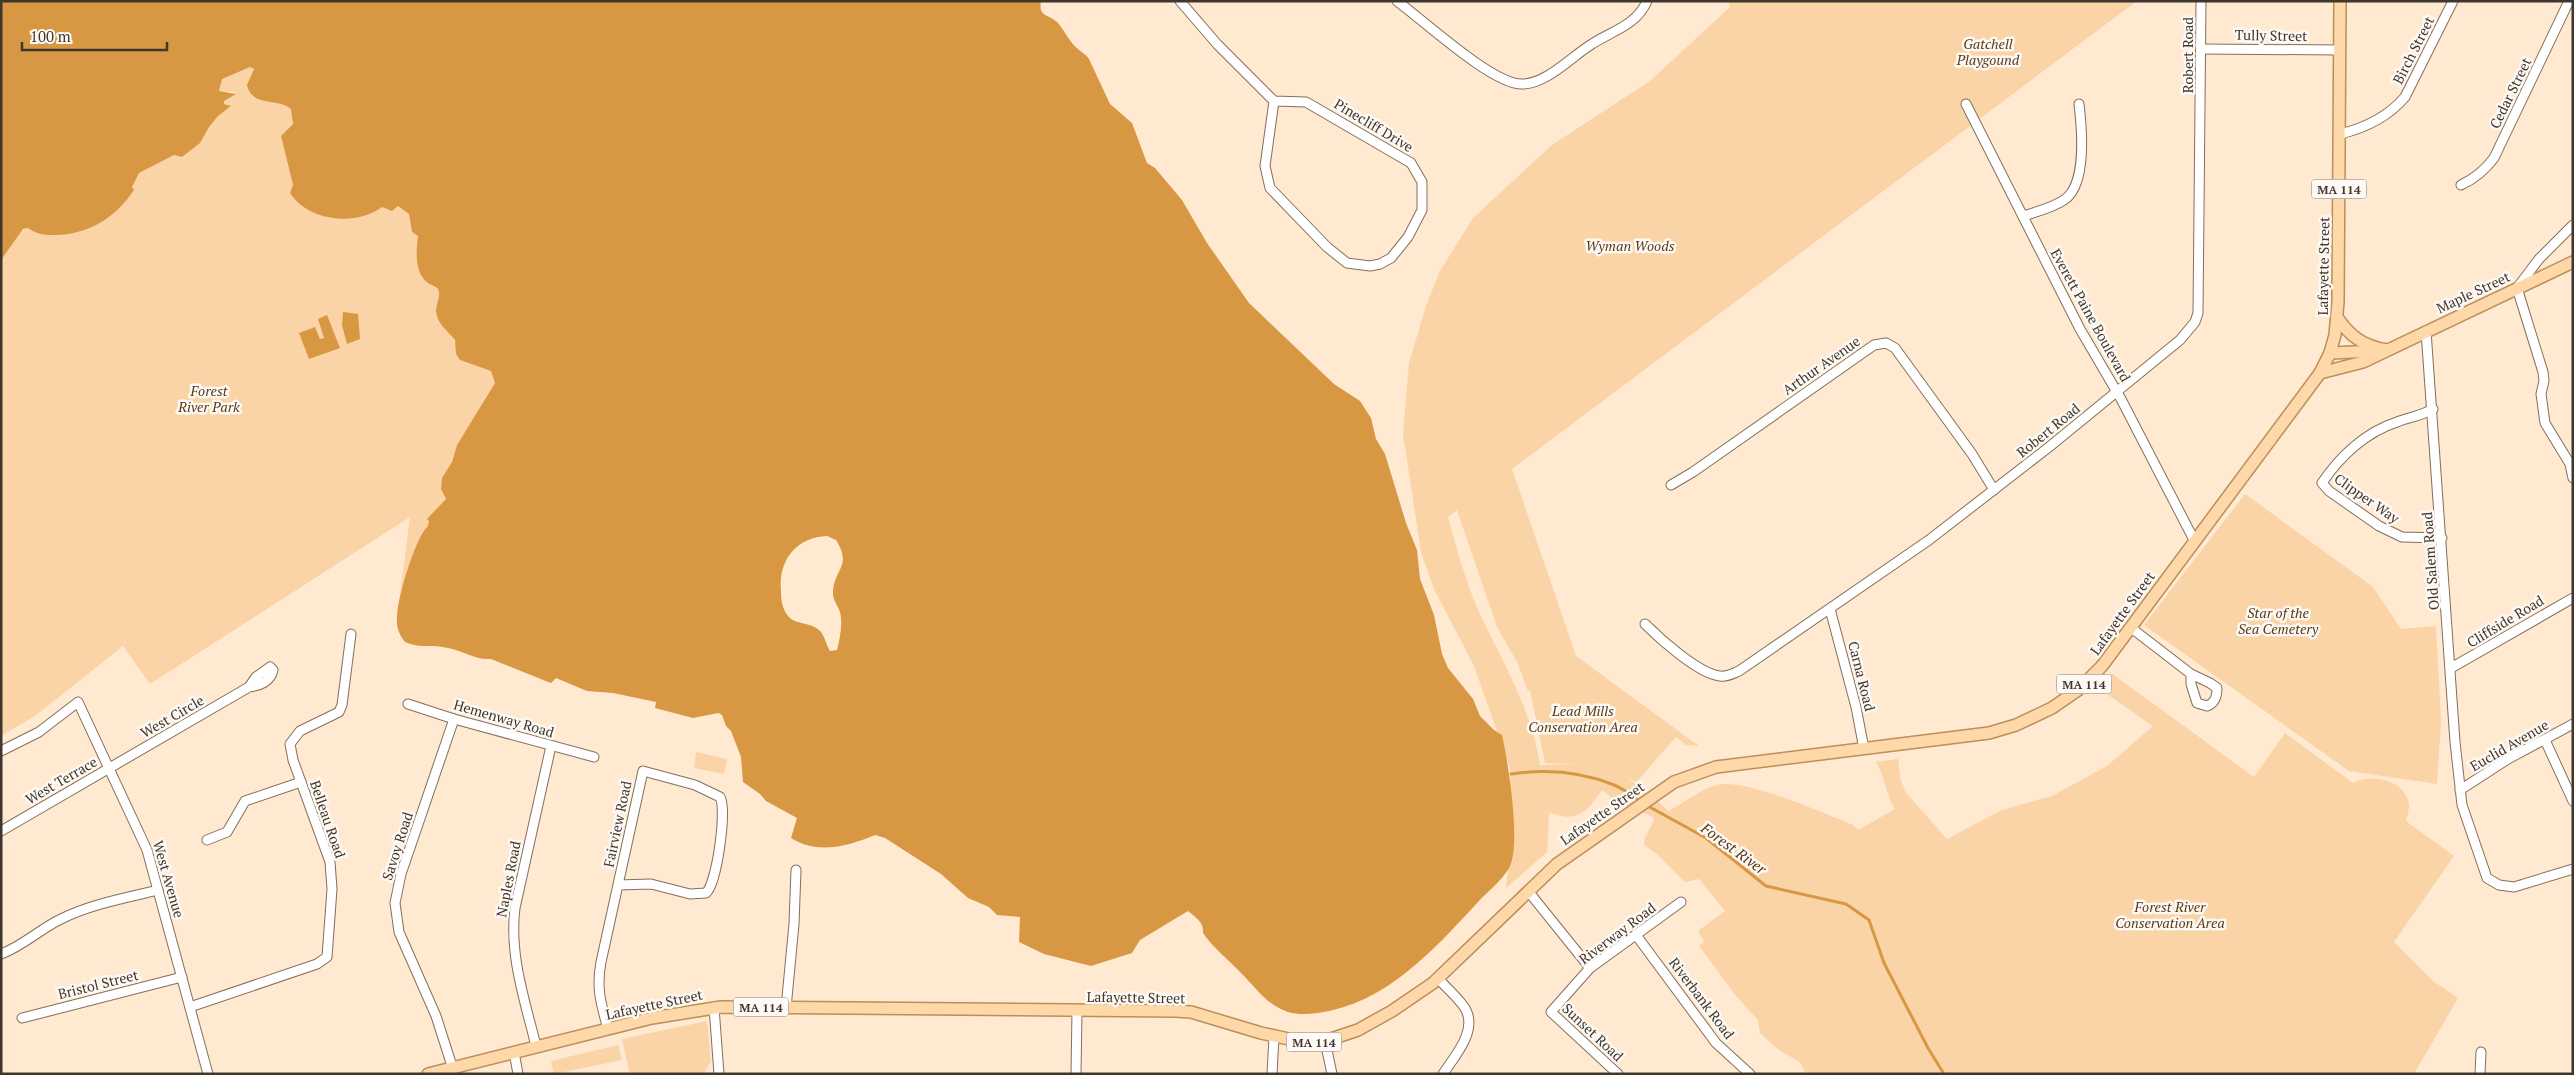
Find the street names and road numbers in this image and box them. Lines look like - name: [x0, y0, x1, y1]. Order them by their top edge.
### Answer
- street label: Birch Street: [2388, 12, 2439, 87]
- street label: Robert Road: [2178, 17, 2197, 93]
- street label: Tully Street: [2235, 25, 2308, 45]
- street label: Cedar Street: [2485, 54, 2536, 132]
- street label: Pinecliff Drive: [1331, 94, 1417, 156]
- road number: MA 114: [2312, 180, 2366, 198]
- street label: Lafayette Street: [2313, 216, 2333, 315]
- street label: Everett Paine Boulevard: [2046, 245, 2136, 385]
- street label: Maple Street: [2433, 266, 2514, 317]
- street label: Arthur Avenue: [1778, 331, 1864, 399]
- street label: Robert Road: [2012, 398, 2084, 461]
- street label: Clipper Way: [2331, 469, 2404, 528]
- street label: Old Salem Road: [2417, 511, 2443, 611]
- street label: Lafayette Street: [2085, 567, 2159, 658]
- street label: Cliffside Road: [2463, 590, 2547, 651]
- street label: Carna Road: [1844, 639, 1880, 713]
- road number: MA 114: [2056, 674, 2112, 694]
- street label: West Circle: [137, 690, 207, 742]
- street label: Hemenway Road: [452, 695, 557, 741]
- street label: Euclid Avenue: [2466, 715, 2552, 775]
- street label: West Terrace: [22, 752, 100, 808]
- street label: Lafayette Street: [1556, 776, 1649, 849]
- street label: Belleau Road: [306, 778, 350, 861]
- street label: Fairview Road: [599, 779, 635, 869]
- street label: Savoy Road: [377, 809, 417, 883]
- street label: West Avenue: [149, 838, 189, 920]
- street label: Naples Road: [491, 839, 525, 919]
- street label: Riverway Road: [1575, 898, 1659, 968]
- street label: Riverbank Road: [1665, 953, 1739, 1043]
- street label: Bristol Street: [56, 965, 141, 1003]
- street label: Lafayette Street: [604, 984, 705, 1024]
- street label: Lafayette Street: [1087, 987, 1186, 1007]
- road number: MA 114: [734, 998, 788, 1016]
- street label: Sunset Road: [1558, 999, 1628, 1065]
- road number: MA 114: [1286, 1032, 1342, 1052]

